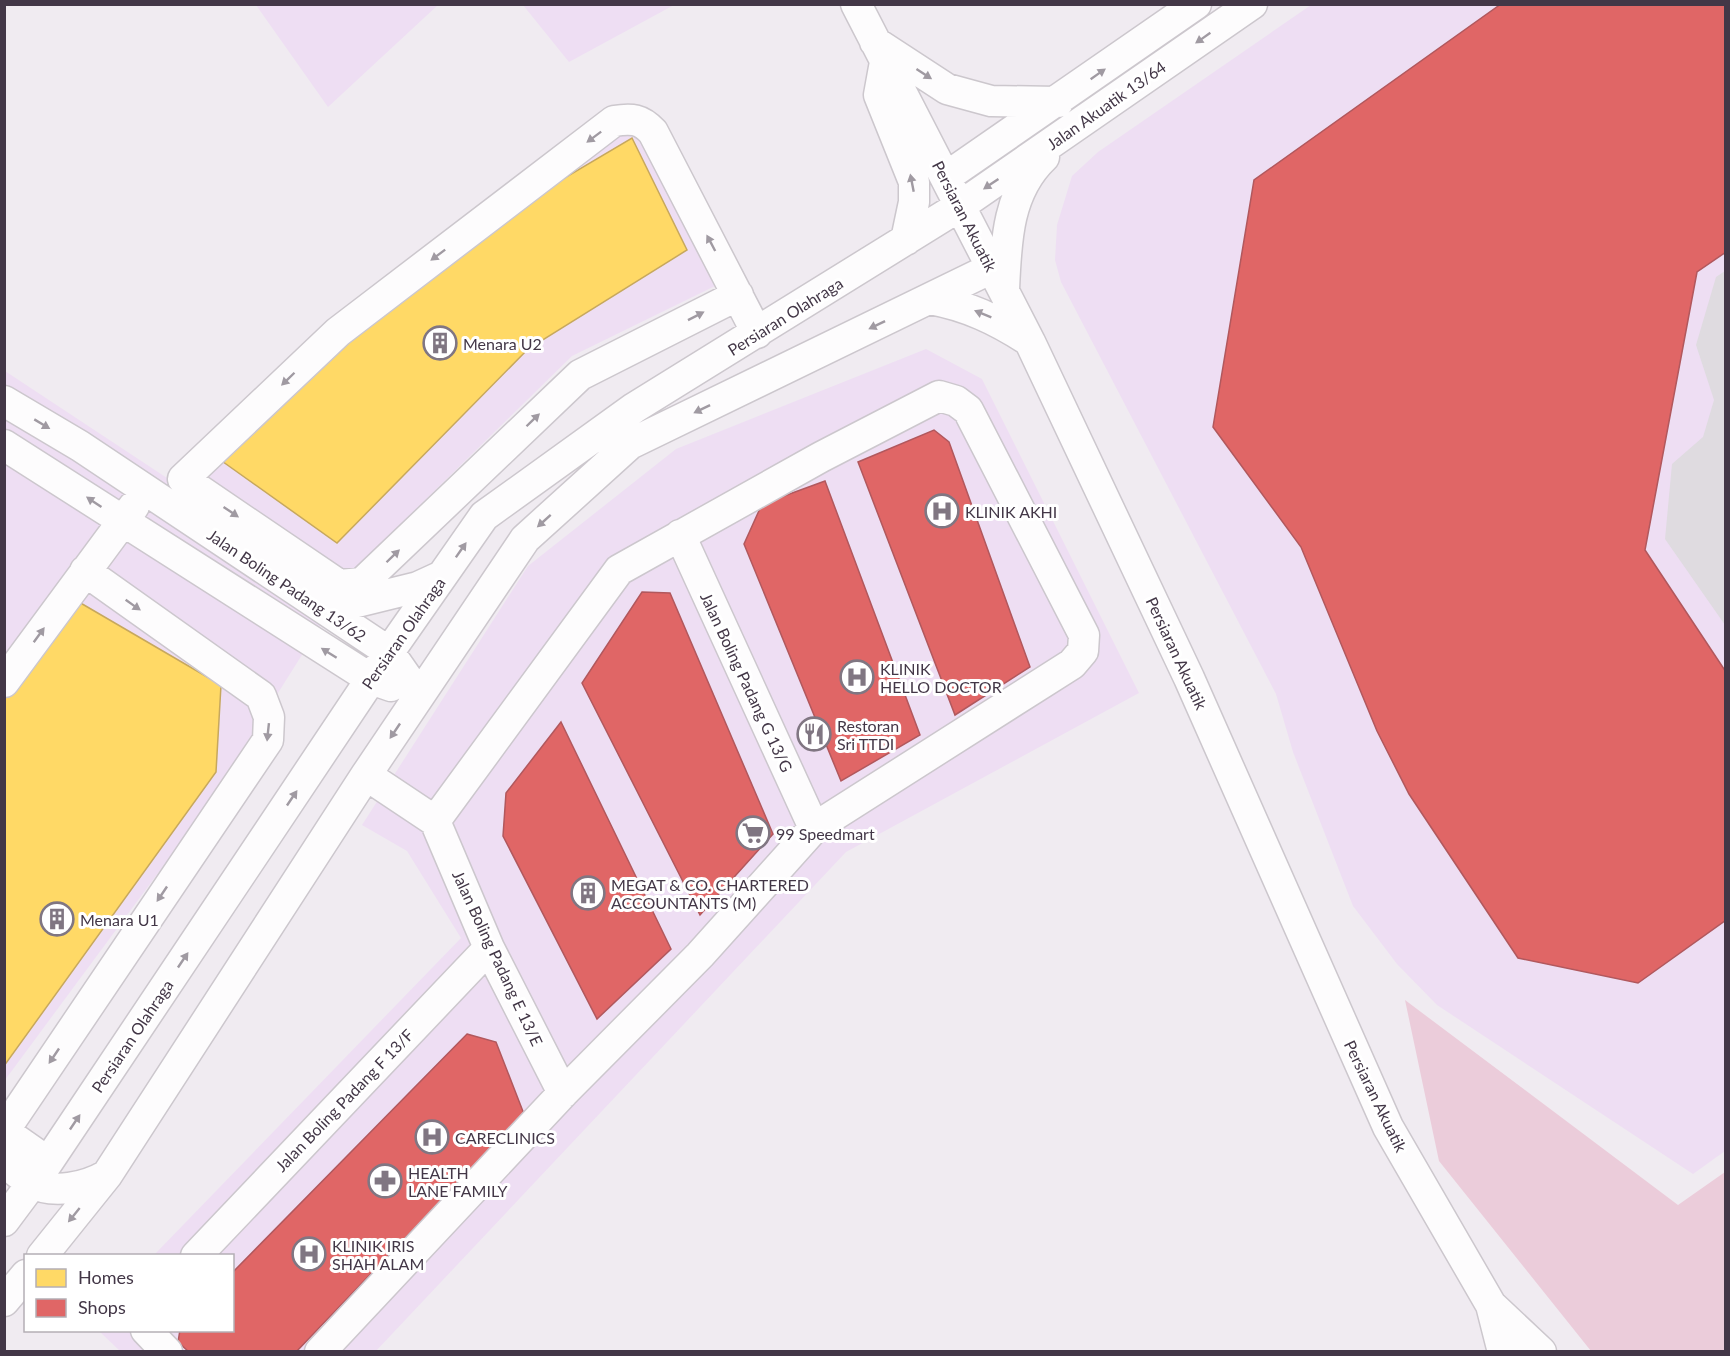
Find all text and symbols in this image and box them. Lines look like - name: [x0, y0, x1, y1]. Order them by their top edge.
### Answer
- one-way arrow: [1196, 32, 1212, 44]
- street label: Jalan Akuatik 13/64: [1043, 57, 1169, 153]
- one-way arrow: [916, 68, 932, 80]
- one-way arrow: [1090, 68, 1106, 80]
- one-way arrow: [586, 131, 601, 143]
- street label: Persiaran Akuatik: [929, 157, 1002, 275]
- one-way arrow: [907, 173, 916, 192]
- one-way arrow: [983, 178, 999, 189]
- one-way arrow: [706, 234, 716, 251]
- one-way arrow: [431, 249, 446, 261]
- street label: Persiaran Olahraga: [724, 273, 846, 359]
- one-way arrow: [974, 309, 992, 318]
- one-way arrow: [688, 311, 705, 321]
- one-way arrow: [869, 320, 886, 329]
- building icon: Menara U2: [422, 325, 458, 361]
- place label: Menara U2: [463, 334, 542, 353]
- one-way arrow: [282, 372, 296, 386]
- one-way arrow: [693, 405, 710, 414]
- one-way arrow: [526, 413, 541, 427]
- one-way arrow: [34, 419, 51, 429]
- hospital icon: KLINIK AKHI: [924, 493, 960, 529]
- one-way arrow: [87, 496, 103, 508]
- place label: KLINIK AKHI: [965, 502, 1057, 521]
- one-way arrow: [223, 506, 239, 518]
- one-way arrow: [537, 514, 552, 527]
- street label: Jalan Boling Padang 13/62: [204, 525, 370, 645]
- one-way arrow: [455, 542, 467, 558]
- one-way arrow: [386, 549, 400, 563]
- street label: Persiaran Olahraga: [357, 573, 449, 693]
- street label: Jalan Boling Padang G 13/G: [697, 589, 797, 775]
- street label: Persiaran Akuatik: [1143, 594, 1212, 713]
- one-way arrow: [125, 598, 140, 610]
- one-way arrow: [33, 627, 44, 643]
- one-way arrow: [321, 647, 337, 658]
- hospital icon: KLINIK HELLO DOCTOR: [839, 659, 875, 695]
- place label: KLINIK HELLO DOCTOR: [880, 659, 1002, 696]
- restaurant icon: Restoran Sri TTDI: [796, 716, 832, 752]
- place label: Restoran Sri TTDI: [837, 716, 899, 753]
- one-way arrow: [263, 722, 272, 741]
- one-way arrow: [390, 723, 401, 739]
- one-way arrow: [286, 790, 298, 806]
- supermarket icon: 99 Speedmart: [735, 815, 771, 851]
- place label: 99 Speedmart: [776, 824, 875, 843]
- street label: Jalan Boling Padang E 13/E: [449, 867, 547, 1049]
- building icon: MEGAT & CO. CHARTERED ACCOUNTANTS (M): [570, 875, 606, 911]
- place label: MEGAT & CO. CHARTERED ACCOUNTANTS (M): [611, 875, 809, 912]
- one-way arrow: [157, 886, 168, 903]
- building icon: Menara U1: [39, 901, 75, 937]
- place label: Menara U1: [80, 910, 159, 929]
- one-way arrow: [177, 952, 189, 968]
- street label: Persiaran Olahraga: [87, 976, 177, 1096]
- street label: Jalan Boling Padang F 13/F: [271, 1025, 417, 1175]
- street label: Persiaran Akuatik: [1341, 1037, 1412, 1156]
- one-way arrow: [48, 1048, 60, 1064]
- one-way arrow: [69, 1113, 80, 1130]
- hospital icon: CARECLINICS: [414, 1119, 450, 1155]
- place label: CARECLINICS: [455, 1128, 555, 1147]
- pharmacy icon: HEALTH LANE FAMILY: [367, 1163, 403, 1199]
- place label: HEALTH LANE FAMILY: [408, 1163, 508, 1200]
- one-way arrow: [69, 1208, 81, 1223]
- hospital icon: KLINIK IRIS SHAH ALAM: [291, 1236, 327, 1272]
- place label: KLINIK IRIS SHAH ALAM: [332, 1236, 424, 1273]
- legend: [24, 1254, 234, 1332]
- text: Homes: [78, 1266, 134, 1288]
- text: Shops: [78, 1296, 126, 1318]

